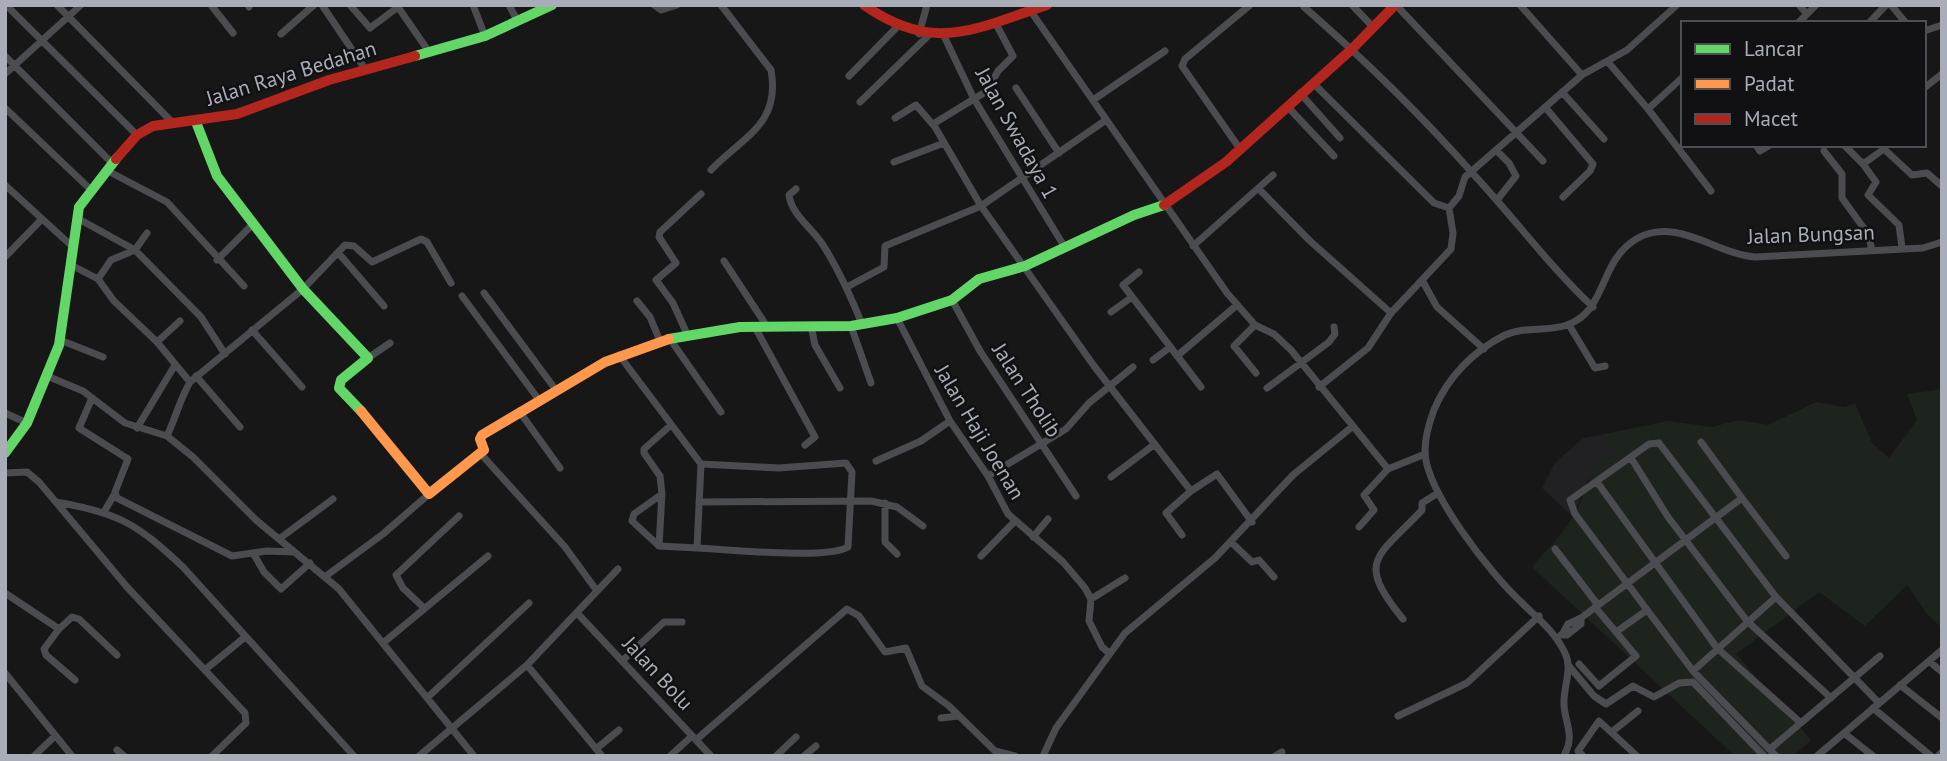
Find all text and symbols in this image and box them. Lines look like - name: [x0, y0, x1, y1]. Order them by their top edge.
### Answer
- legend: [1681, 21, 1926, 147]
- street label: Jalan Raya Bedahan: [202, 34, 379, 112]
- text: Lancar: [1744, 35, 1803, 62]
- street label: Jalan Swadaya 1: [969, 62, 1064, 203]
- text: Padat: [1744, 70, 1794, 97]
- text: Macet: [1744, 105, 1798, 132]
- street label: Jalan Bungsan: [1746, 218, 1875, 250]
- street label: Jalan Tholib: [986, 337, 1067, 442]
- street label: Jalan Haji Joenan: [929, 359, 1031, 505]
- street label: Jalan Bolu: [616, 630, 699, 716]

